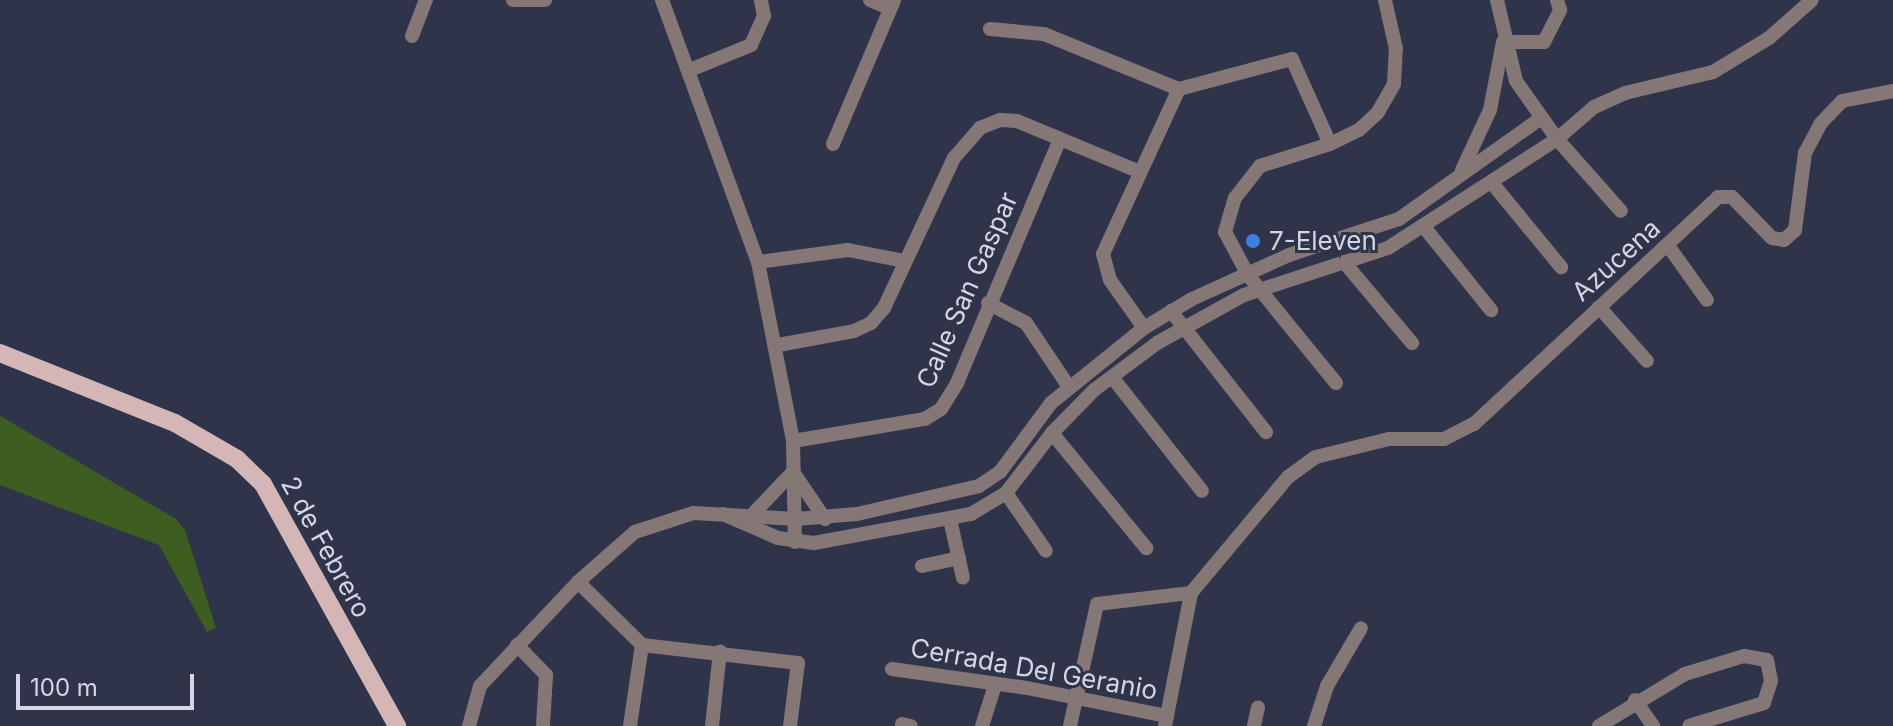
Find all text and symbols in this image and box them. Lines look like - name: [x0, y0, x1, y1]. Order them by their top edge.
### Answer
- street label: Calle San Gaspar: [910, 187, 1024, 393]
- street label: Azucena: [1566, 212, 1666, 308]
- place label: 7-Eleven: [1269, 225, 1377, 257]
- marker: 7-Eleven: [1244, 232, 1262, 250]
- street label: 2 de Febrero: [274, 471, 378, 623]
- street label: Cerrada Del Geranio: [908, 632, 1160, 706]
- scale bar: [20, 658, 198, 708]
- text: 100 m: [30, 673, 98, 702]

